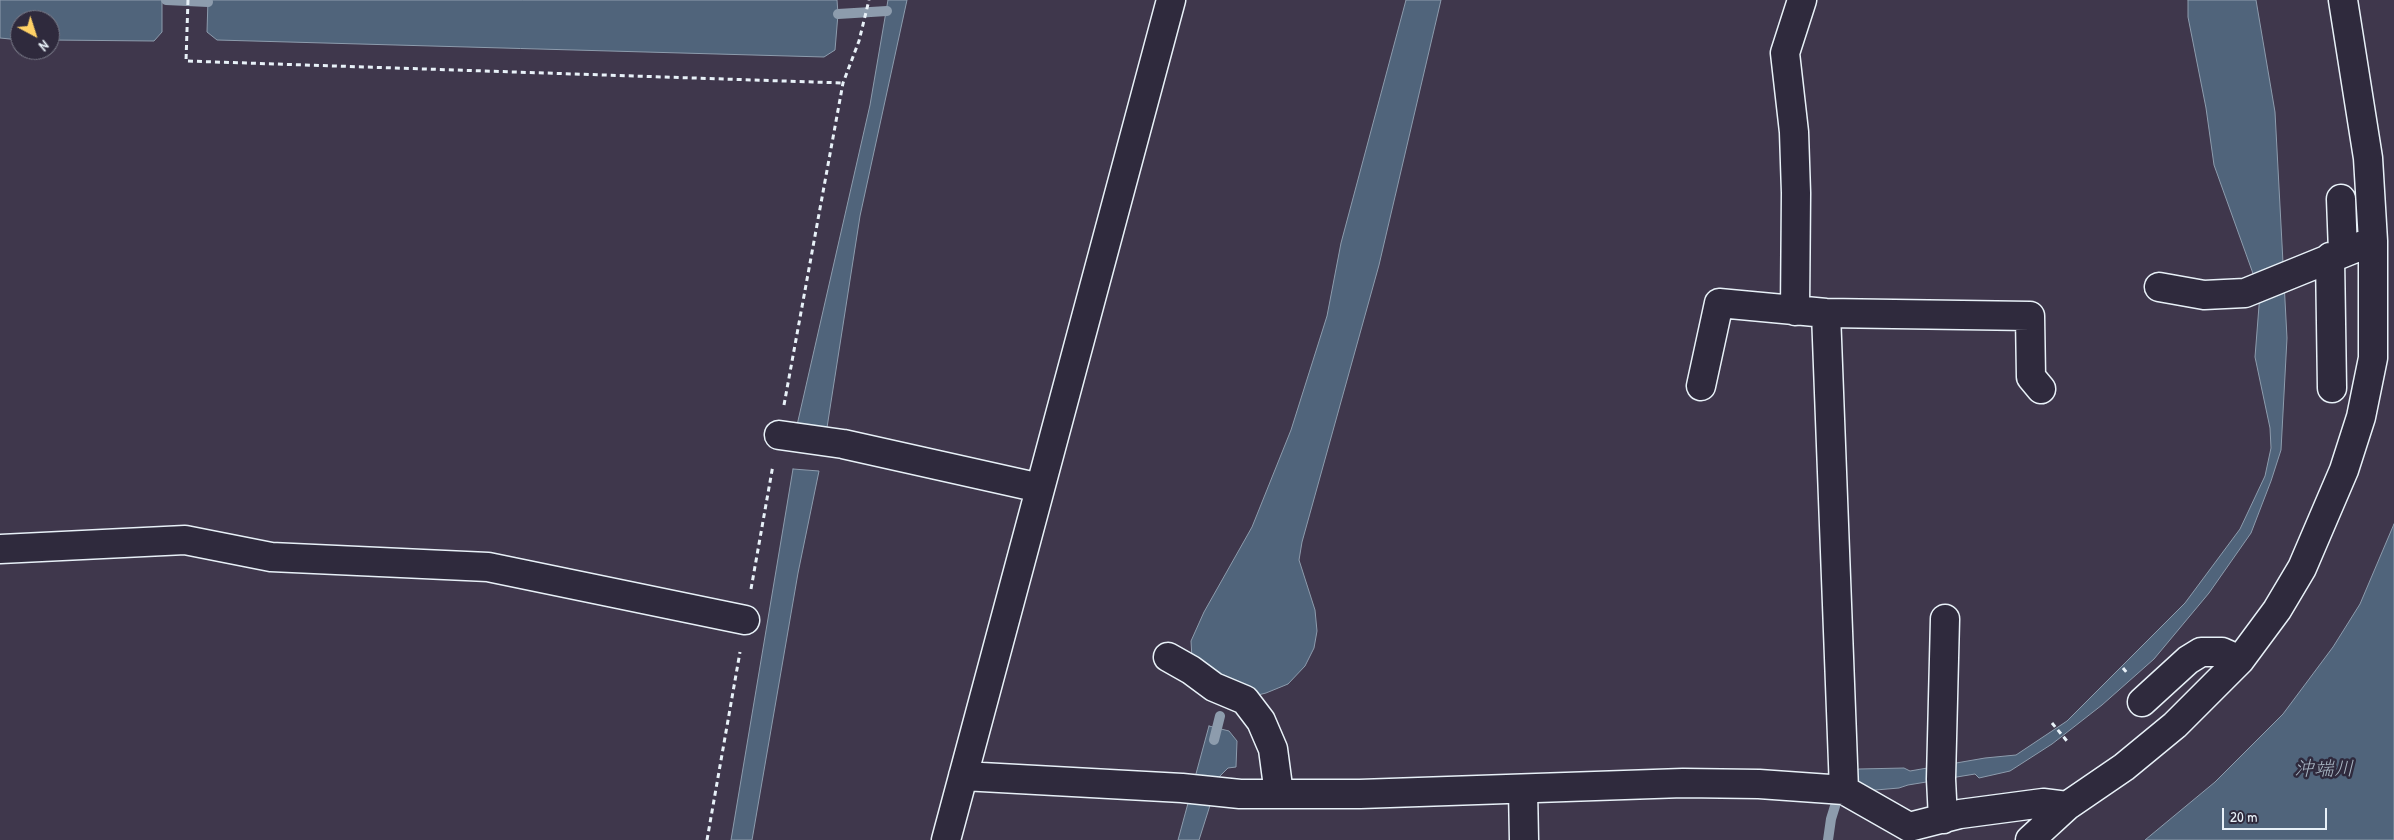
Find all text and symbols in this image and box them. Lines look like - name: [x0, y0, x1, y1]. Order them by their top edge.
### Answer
- north arrow: [10, 10, 60, 60]
- text: N: [35, 36, 53, 56]
- water label: 沖端川: [2294, 758, 2354, 782]
- scale bar: [2224, 798, 2329, 830]
- text: 20 m: [2230, 806, 2257, 827]

